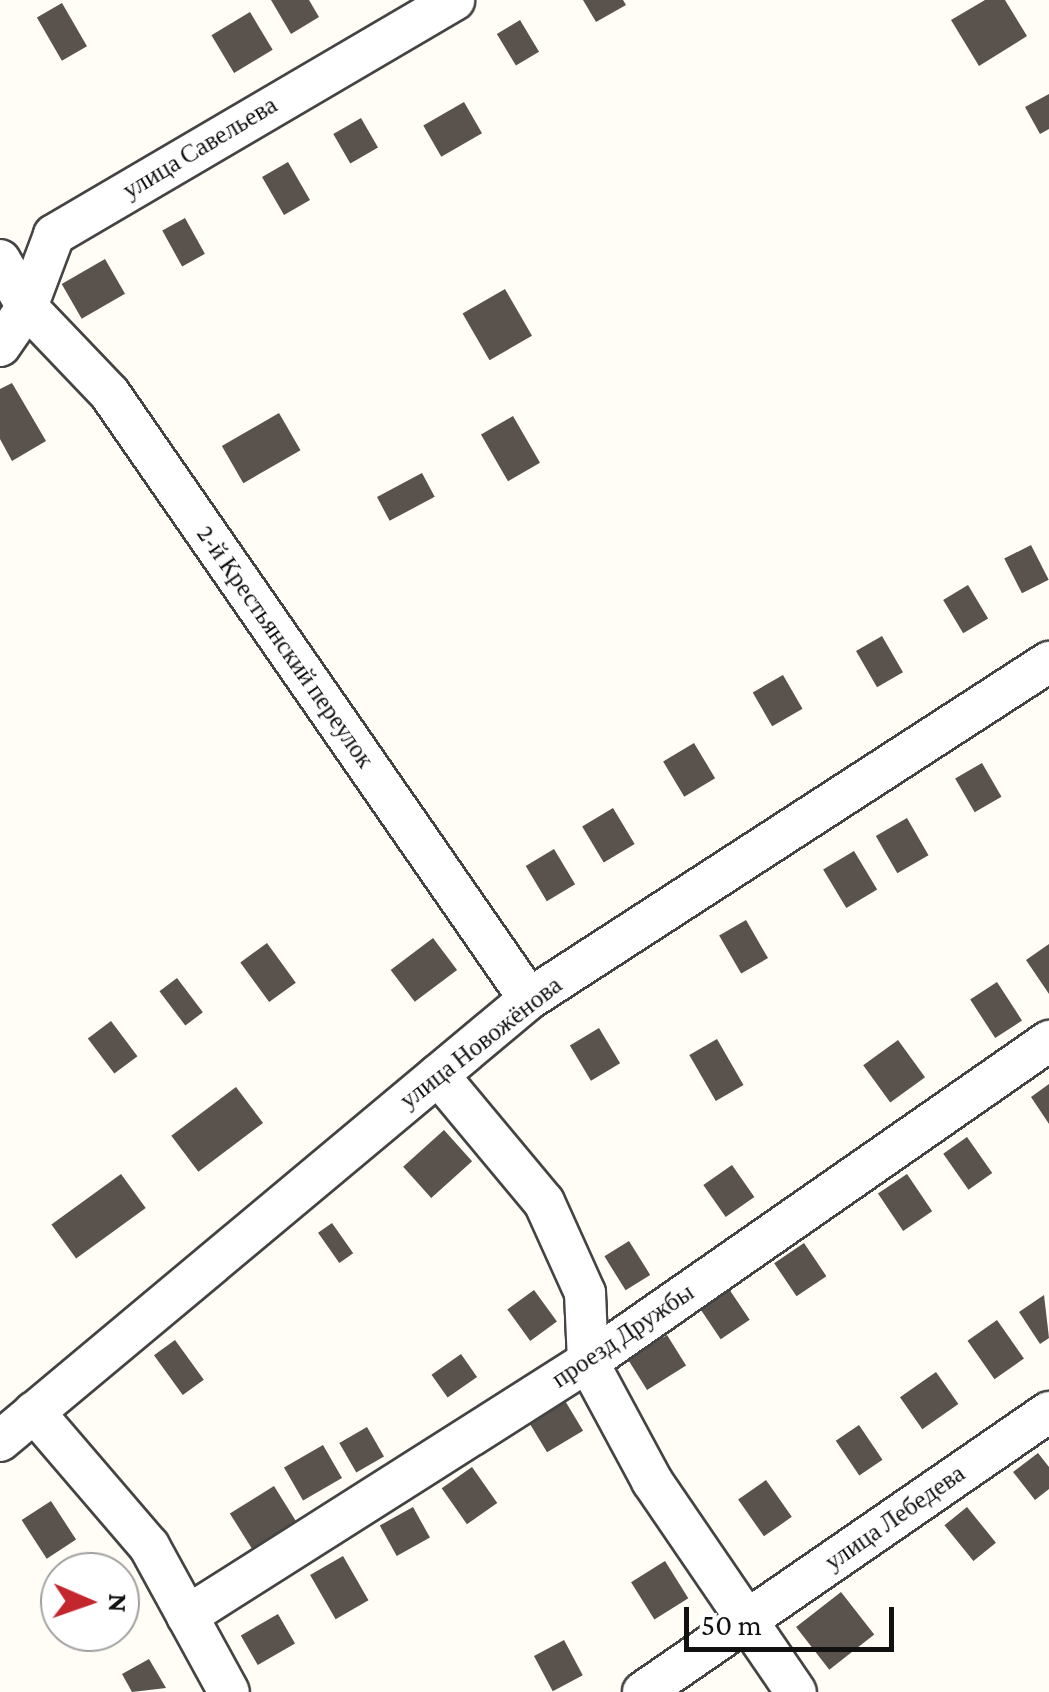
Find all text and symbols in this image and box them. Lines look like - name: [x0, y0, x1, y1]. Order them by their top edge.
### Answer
- street label: улица Савельева: [117, 90, 283, 206]
- street label: 2-й Крестьянский переулок: [190, 520, 380, 774]
- street label: улица Новожёнова: [394, 970, 568, 1116]
- street label: проезд Дружбы: [546, 1277, 700, 1395]
- street label: улица Лебедева: [819, 1459, 971, 1577]
- north arrow: [40, 1552, 140, 1652]
- scale bar: [689, 1587, 899, 1649]
- text: N: [103, 1593, 134, 1613]
- text: 50 m: [701, 1608, 762, 1641]

